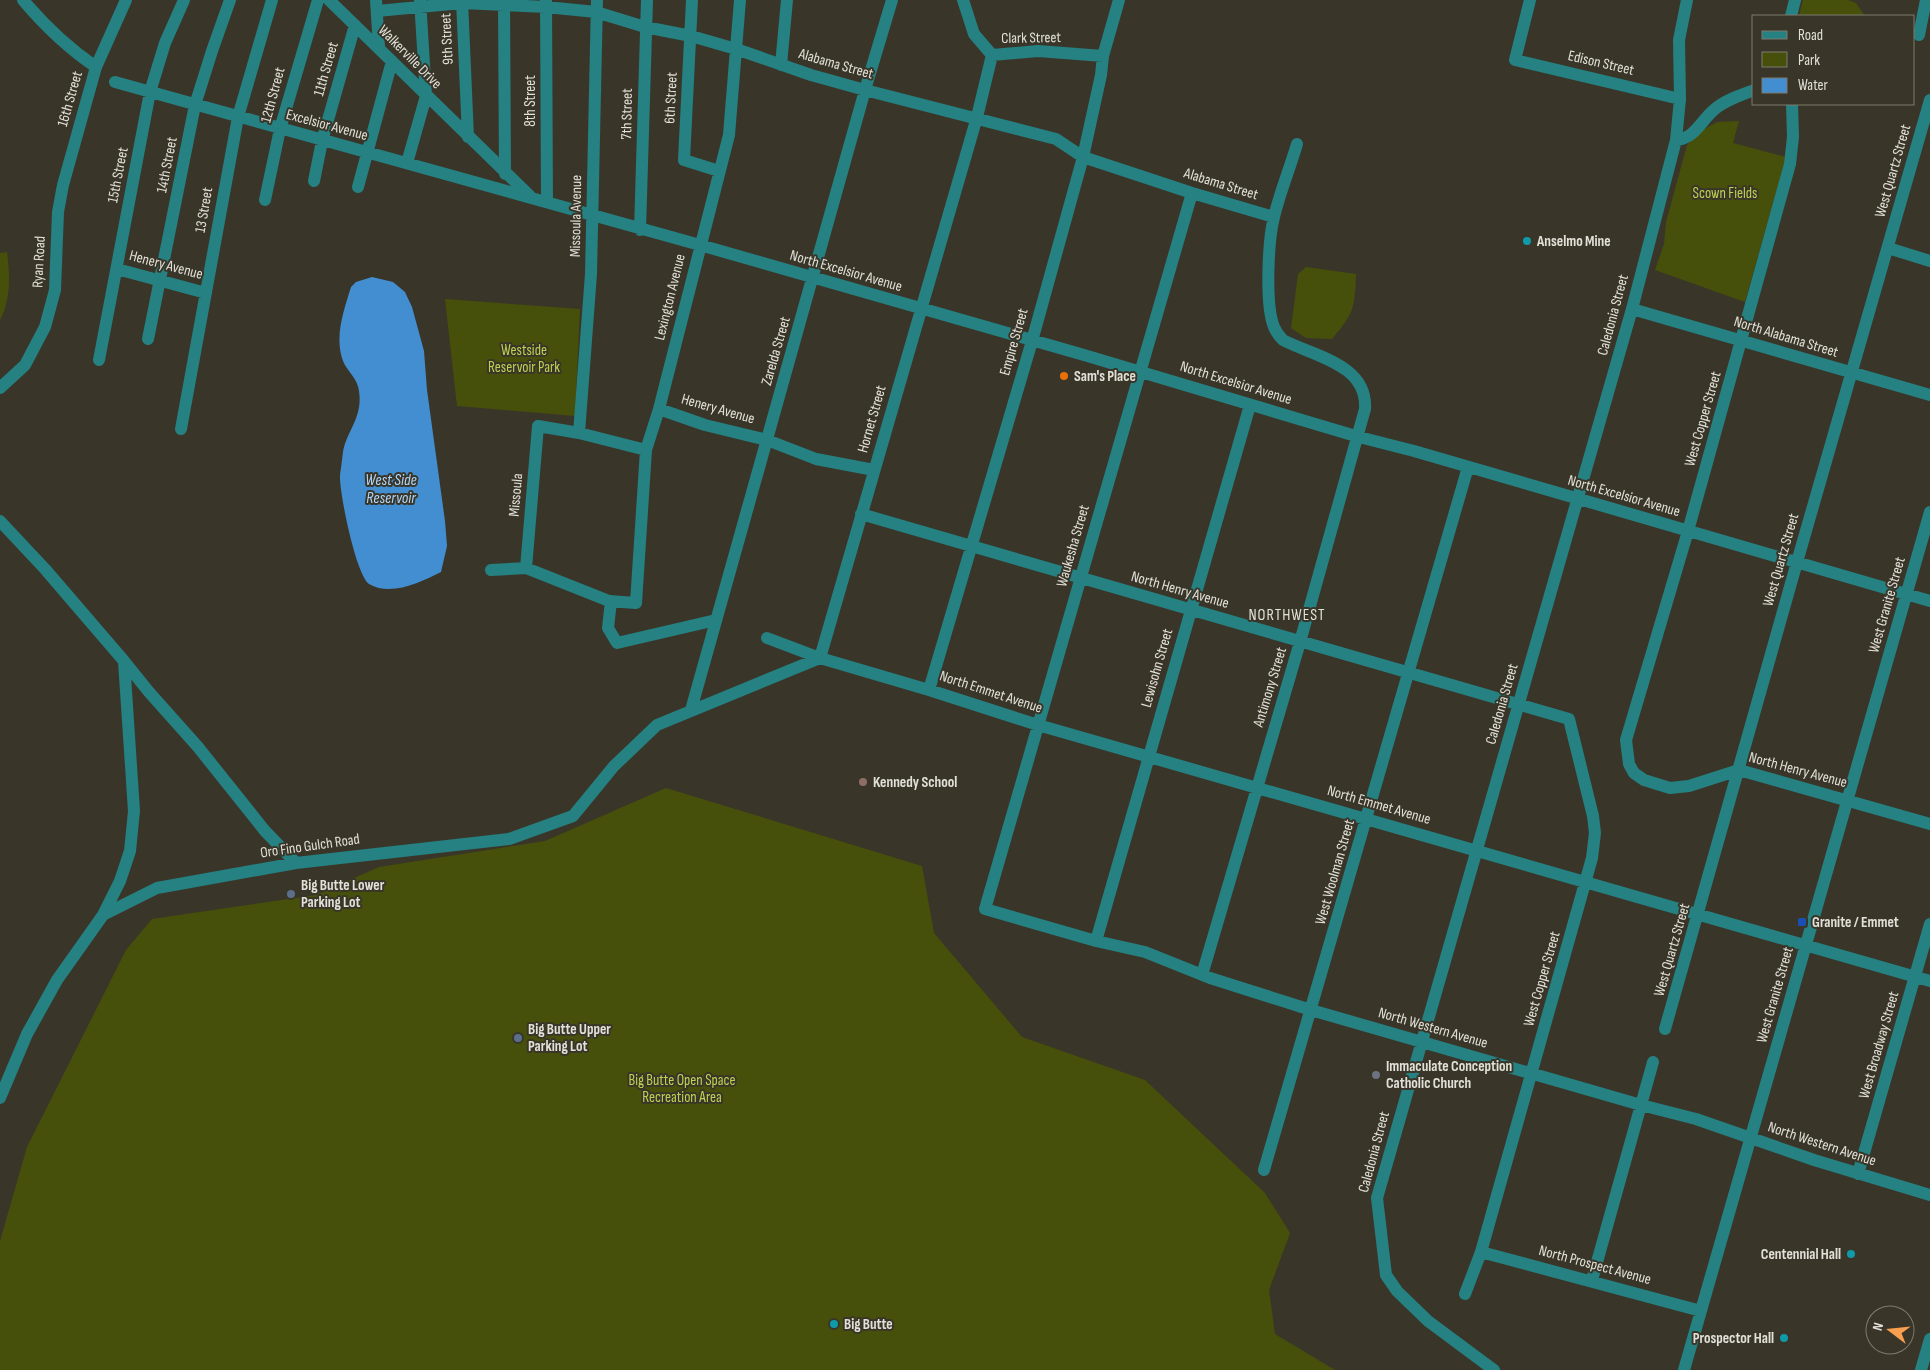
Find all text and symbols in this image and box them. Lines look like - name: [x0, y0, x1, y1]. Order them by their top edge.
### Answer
- street label: 9th Street: [436, 12, 458, 65]
- legend: [1752, 15, 1915, 105]
- street label: Walkerville Drive: [374, 21, 446, 93]
- text: Road: [1798, 26, 1823, 45]
- street label: Clark Street: [1001, 28, 1062, 48]
- street label: 11th Street: [309, 39, 343, 98]
- street label: Alabama Street: [796, 44, 876, 84]
- street label: Edison Street: [1566, 46, 1636, 80]
- text: Park: [1798, 51, 1820, 70]
- street label: 12th Street: [256, 65, 290, 125]
- street label: 16th Street: [53, 69, 87, 129]
- street label: 6th Street: [660, 71, 682, 124]
- street label: 8th Street: [521, 75, 540, 127]
- text: Water: [1798, 76, 1829, 95]
- street label: 7th Street: [617, 88, 637, 140]
- street label: Excelsior Avenue: [284, 105, 370, 145]
- street label: West Quartz Street: [1871, 122, 1915, 220]
- street label: 14th Street: [152, 135, 182, 195]
- street label: 15th Street: [103, 145, 133, 204]
- street label: Alabama Street: [1181, 163, 1261, 204]
- street label: Missoula Avenue: [566, 175, 586, 257]
- park label: Scown Fields: [1693, 184, 1757, 203]
- street label: 13 Street: [191, 185, 217, 234]
- place label: Anselmo Mine: [1536, 232, 1611, 251]
- marker: Anselmo Mine: [1521, 235, 1533, 247]
- street label: Ryan Road: [28, 236, 50, 288]
- street label: Henery Avenue: [127, 246, 205, 284]
- street label: North Excelsior Avenue: [788, 246, 904, 296]
- street label: Lexington Avenue: [650, 252, 690, 342]
- street label: Caledonia Street: [1593, 272, 1633, 358]
- street label: Empire Street: [995, 306, 1033, 378]
- street label: North Alabama Street: [1731, 312, 1841, 362]
- street label: Zarelda Street: [757, 314, 795, 388]
- park label: Westside Reservoir Park: [488, 341, 560, 377]
- street label: North Excelsior Avenue: [1178, 357, 1294, 409]
- place label: Sam's Place: [1074, 367, 1136, 386]
- street label: West Copper Street: [1680, 369, 1726, 469]
- marker: Sam's Place: [1058, 370, 1070, 382]
- street label: Hornet Street: [853, 383, 891, 455]
- street label: Henery Avenue: [679, 389, 757, 429]
- water label: West Side Reservoir: [365, 471, 417, 508]
- street label: North Excelsior Avenue: [1566, 471, 1682, 521]
- street label: Missoula: [505, 472, 527, 517]
- street label: Waukesha Street: [1052, 502, 1094, 589]
- street label: West Quartz Street: [1759, 511, 1803, 609]
- street label: West Granite Street: [1864, 554, 1910, 655]
- street label: North Henry Avenue: [1129, 567, 1231, 613]
- district label: NORTHWEST: [1248, 606, 1326, 625]
- street label: Lewisohn Street: [1137, 626, 1177, 710]
- street label: Antimony Street: [1249, 644, 1291, 730]
- street label: Caledonia Street: [1481, 661, 1523, 747]
- street label: North Emmet Avenue: [937, 666, 1045, 718]
- street label: North Henry Avenue: [1747, 748, 1849, 792]
- place label: Kennedy School: [873, 773, 957, 792]
- marker: Kennedy School: [857, 776, 869, 788]
- street label: North Emmet Avenue: [1325, 781, 1433, 829]
- street label: West Woolman Street: [1311, 817, 1359, 927]
- street label: Oro Fino Gulch Road: [259, 830, 361, 862]
- place label: Big Butte Lower Parking Lot: [301, 876, 385, 912]
- marker: Big Butte Lower Parking Lot: [285, 888, 297, 900]
- street label: West Quartz Street: [1650, 901, 1694, 999]
- place label: Granite / Emmet: [1812, 913, 1899, 932]
- marker: Granite / Emmet: [1796, 916, 1808, 928]
- street label: West Copper Street: [1519, 929, 1565, 1029]
- street label: West Granite Street: [1752, 944, 1798, 1045]
- street label: West Broadway Street: [1855, 989, 1903, 1101]
- street label: North Western Avenue: [1376, 1003, 1490, 1053]
- place label: Big Butte Upper Parking Lot: [528, 1020, 611, 1056]
- marker: Big Butte Upper Parking Lot: [512, 1032, 524, 1044]
- place label: Immaculate Conception Catholic Church: [1386, 1057, 1512, 1093]
- marker: Immaculate Conception Catholic Church: [1370, 1069, 1382, 1081]
- park label: Big Butte Open Space Recreation Area: [628, 1071, 736, 1107]
- street label: Caledonia Street: [1354, 1109, 1394, 1195]
- street label: North Western Avenue: [1765, 1118, 1879, 1170]
- street label: North Prospect Avenue: [1537, 1241, 1653, 1289]
- place label: Centennial Hall: [1761, 1245, 1841, 1264]
- marker: Centennial Hall: [1845, 1248, 1857, 1260]
- north arrow: [1865, 1305, 1915, 1355]
- place label: Big Butte: [844, 1315, 893, 1334]
- marker: Big Butte: [828, 1318, 840, 1330]
- text: N: [1869, 1321, 1887, 1332]
- place label: Prospector Hall: [1693, 1329, 1774, 1348]
- marker: Prospector Hall: [1778, 1332, 1790, 1344]

